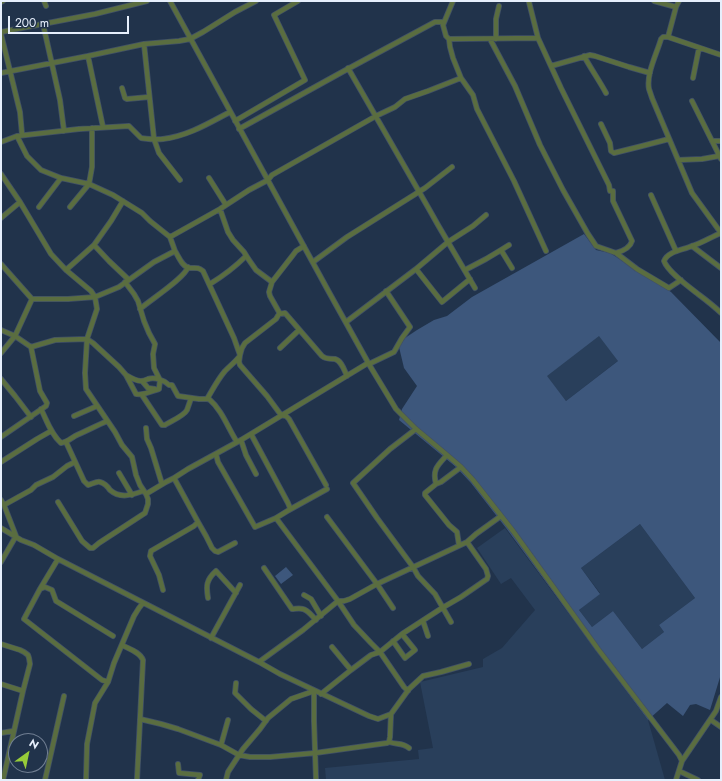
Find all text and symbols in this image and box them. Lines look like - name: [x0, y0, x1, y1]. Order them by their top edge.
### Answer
- scale bar: [10, 8, 131, 34]
- text: 200 m: [15, 14, 49, 32]
- north arrow: [8, 733, 48, 773]
- text: N: [26, 735, 42, 753]

